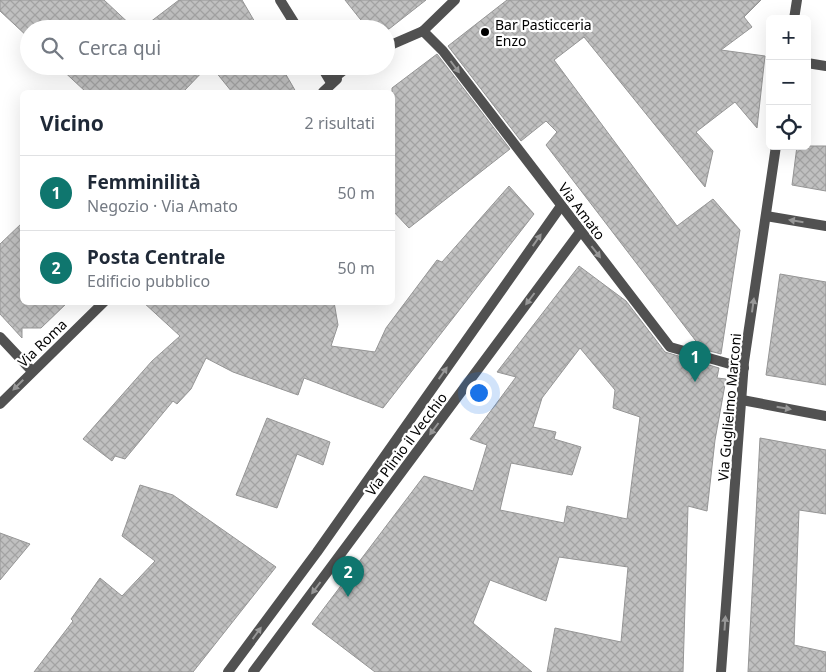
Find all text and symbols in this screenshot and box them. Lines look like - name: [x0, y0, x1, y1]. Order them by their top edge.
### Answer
- place label: Bar Pasticceria Enzo: [495, 15, 592, 50]
- map controls: [766, 15, 811, 150]
- button: +: [766, 15, 811, 60]
- search box: [20, 20, 395, 75]
- marker: Bar Pasticceria Enzo: [479, 26, 491, 38]
- icon: search: [38, 34, 66, 62]
- text: Cerca qui: [78, 35, 161, 61]
- one-way arrow: [450, 60, 461, 73]
- button: −: [766, 60, 811, 105]
- button: locate: [766, 105, 811, 150]
- text: Vicino: [40, 109, 104, 137]
- text: 2 risultati: [305, 112, 375, 134]
- text: Femminilità: [87, 169, 201, 195]
- street label: Via Amato: [554, 179, 610, 243]
- text: 1: [51, 182, 61, 204]
- text: 50 m: [338, 182, 375, 204]
- text: Negozio · Via Amato: [87, 195, 238, 217]
- one-way arrow: [788, 216, 804, 224]
- one-way arrow: [532, 233, 542, 247]
- text: Posta Centrale: [87, 244, 225, 270]
- one-way arrow: [591, 245, 601, 259]
- text: 2: [51, 257, 61, 279]
- text: 50 m: [338, 257, 375, 279]
- text: Edificio pubblico: [87, 270, 210, 292]
- one-way arrow: [525, 292, 535, 306]
- one-way arrow: [749, 296, 757, 312]
- street label: Via Roma: [13, 315, 71, 371]
- street label: Via Guglielmo Marconi: [713, 332, 745, 482]
- pin: 1: [679, 341, 711, 382]
- one-way arrow: [438, 366, 448, 380]
- one-way arrow: [13, 379, 25, 391]
- your location: [466, 380, 492, 406]
- street label: Via Plinio il Vecchio: [361, 389, 451, 499]
- one-way arrow: [776, 404, 792, 412]
- one-way arrow: [428, 422, 439, 435]
- pin: 2: [332, 556, 364, 597]
- one-way arrow: [311, 581, 321, 595]
- one-way arrow: [721, 615, 729, 631]
- one-way arrow: [252, 626, 262, 640]

